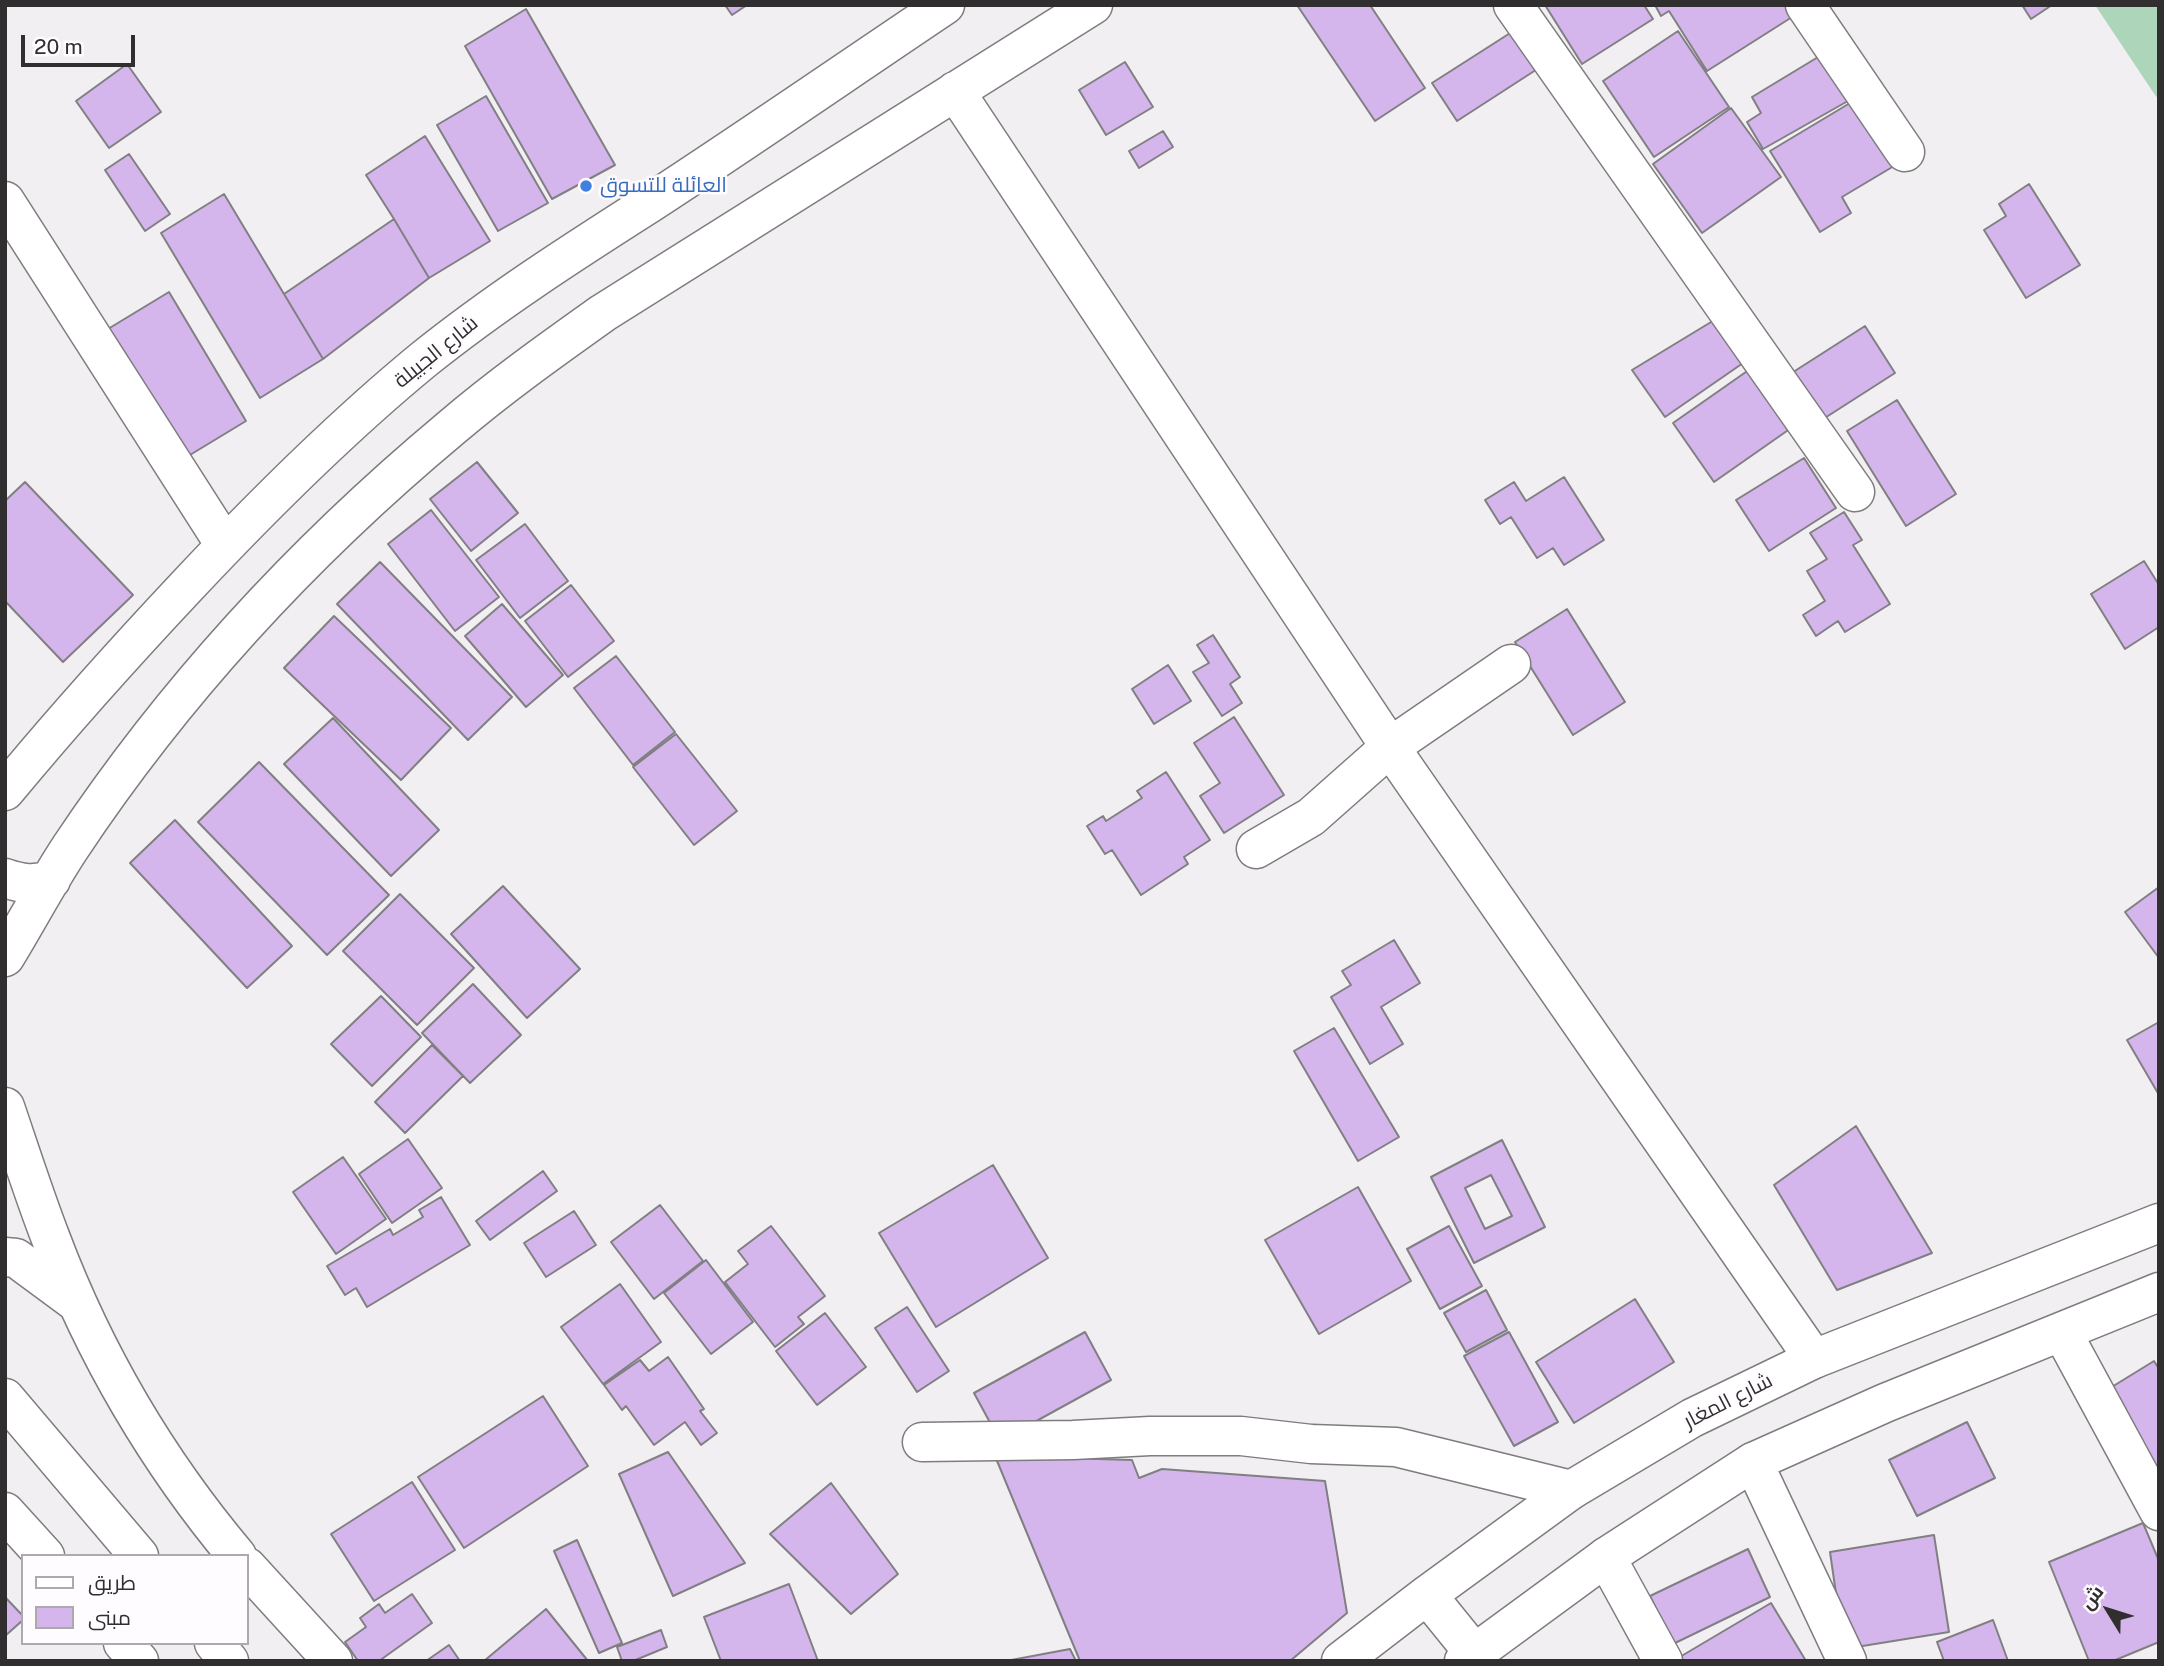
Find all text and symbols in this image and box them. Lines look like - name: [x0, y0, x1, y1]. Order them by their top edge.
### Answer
- scale bar: [24, 21, 138, 65]
- text: 20 m: [34, 34, 83, 59]
- place label: العائلة للتسوق: [600, 173, 727, 199]
- marker: العائلة للتسوق: [578, 178, 594, 194]
- street label: شارع الجبيلة: [389, 310, 483, 394]
- street label: شارع المغار: [1679, 1368, 1777, 1434]
- legend: [21, 1554, 248, 1645]
- text: طريق: [88, 1570, 136, 1595]
- north arrow: [2073, 1575, 2143, 1645]
- text: ش: [2075, 1581, 2108, 1613]
- text: مبنى: [88, 1605, 131, 1630]

